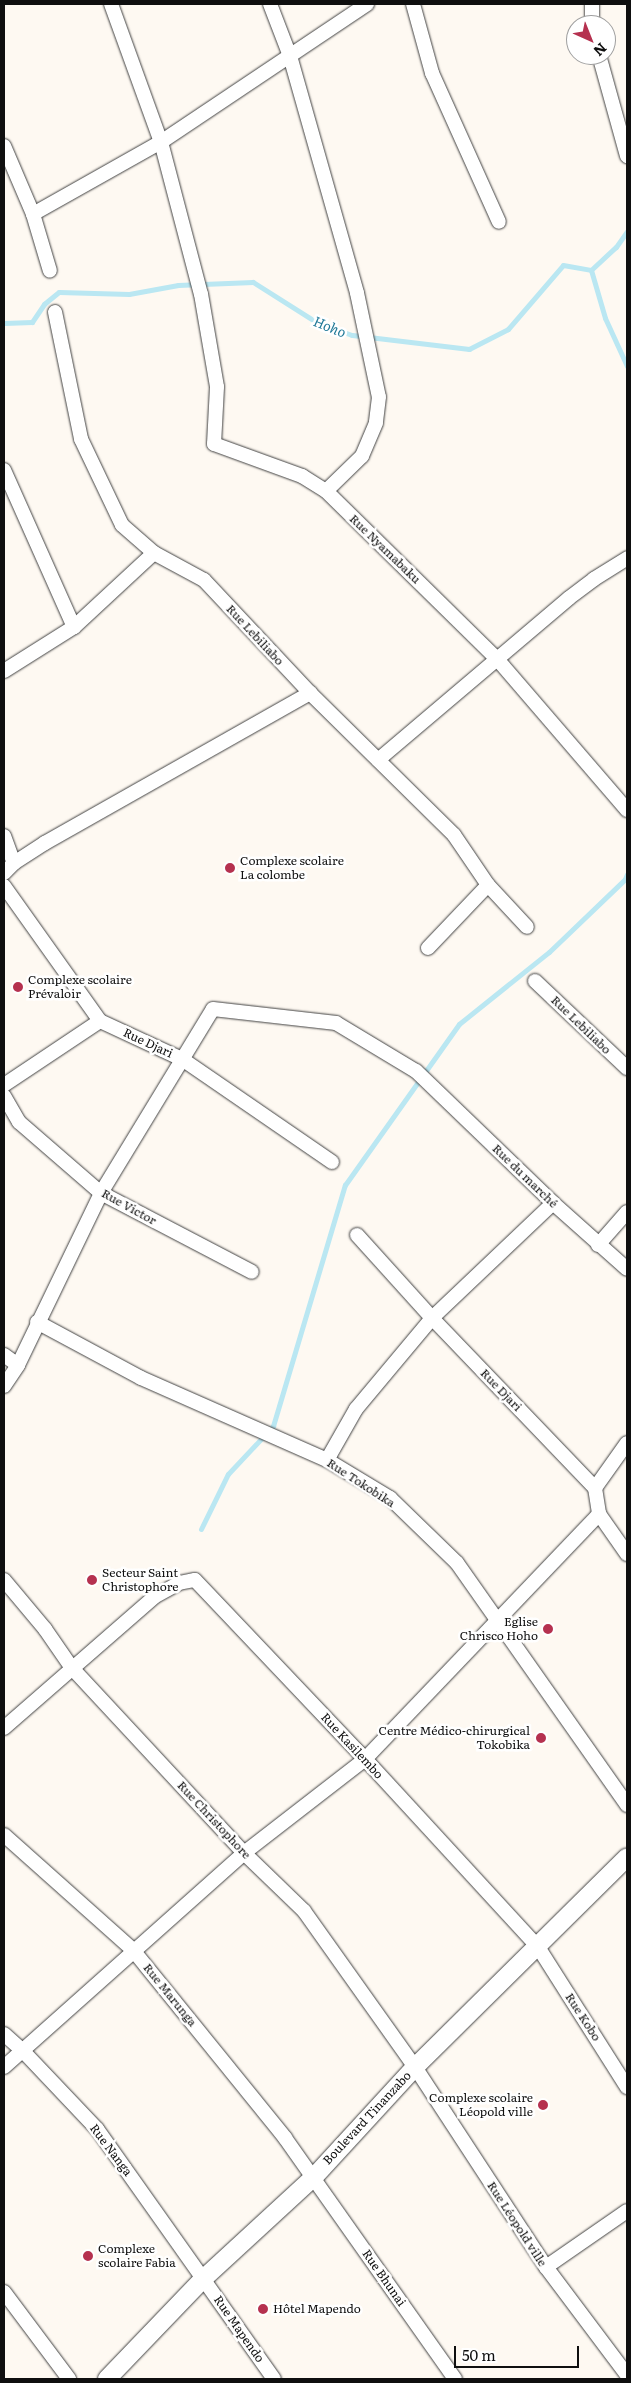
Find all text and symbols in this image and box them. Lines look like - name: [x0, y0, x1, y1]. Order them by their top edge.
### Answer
- north arrow: [566, 15, 616, 65]
- text: N: [590, 39, 612, 61]
- water label: Hoho: [311, 312, 349, 340]
- street label: Rue Nyamabaku: [347, 511, 423, 587]
- street label: Rue Lebiliabo: [223, 602, 287, 668]
- place label: Complexe scolaire La colombe: [240, 854, 344, 882]
- marker: Complexe scolaire La colombe: [224, 862, 236, 874]
- place label: Complexe scolaire Prévaloir: [28, 973, 132, 1001]
- marker: Complexe scolaire Prévaloir: [12, 981, 24, 993]
- street label: Rue Lebiliabo: [548, 993, 614, 1057]
- street label: Rue Djari: [121, 1025, 175, 1061]
- street label: Rue du marché: [489, 1141, 561, 1211]
- street label: Rue Victor: [99, 1186, 159, 1228]
- street label: Rue Djari: [477, 1366, 525, 1414]
- street label: Rue Tokobika: [324, 1456, 398, 1510]
- place label: Secteur Saint Christophore: [102, 1566, 179, 1594]
- marker: Secteur Saint Christophore: [86, 1574, 98, 1586]
- place label: Eglise Chrisco Hoho: [460, 1615, 538, 1643]
- marker: Eglise Chrisco Hoho: [542, 1623, 554, 1635]
- street label: Rue Kasilembo: [318, 1710, 386, 1782]
- place label: Centre Médico-chirurgical Tokobika: [379, 1724, 530, 1752]
- marker: Centre Médico-chirurgical Tokobika: [534, 1731, 548, 1745]
- street label: Rue Christophore: [174, 1778, 254, 1862]
- street label: Rue Marunga: [140, 1961, 200, 2029]
- street label: Rue Kobo: [562, 1990, 604, 2044]
- street label: Boulevard Tinanzabo: [320, 2068, 414, 2168]
- place label: Complexe scolaire Léopold ville: [429, 2091, 533, 2119]
- marker: Complexe scolaire Léopold ville: [537, 2099, 549, 2111]
- street label: Rue Nanga: [87, 2121, 135, 2179]
- street label: Rue Léopold ville: [484, 2179, 550, 2269]
- place label: Complexe scolaire Fabia: [98, 2242, 176, 2270]
- street label: Rue Bhunai: [359, 2247, 409, 2309]
- marker: Complexe scolaire Fabia: [82, 2250, 94, 2262]
- street label: Rue Mapendo: [211, 2293, 267, 2365]
- place label: Hôtel Mapendo: [273, 2302, 361, 2316]
- marker: Hôtel Mapendo: [257, 2303, 269, 2315]
- scale bar: [456, 2336, 581, 2368]
- text: 50 m: [462, 2343, 496, 2366]

